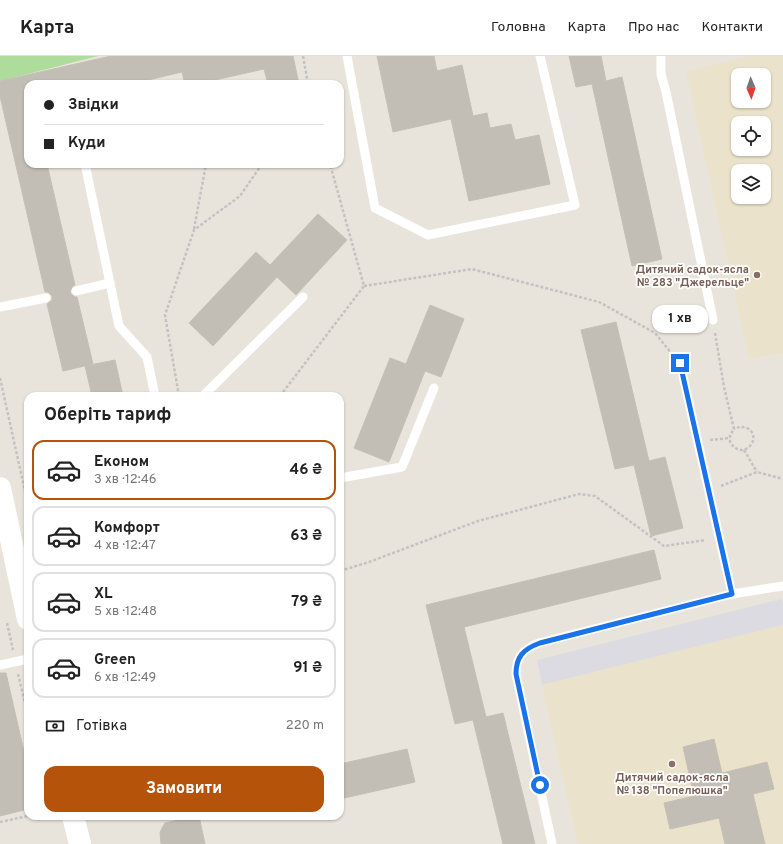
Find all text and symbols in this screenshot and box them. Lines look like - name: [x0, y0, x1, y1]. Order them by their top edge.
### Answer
- text: Карта: [20, 16, 74, 40]
- text: Головна: [491, 19, 546, 36]
- text: Карта: [568, 19, 606, 36]
- text: Про нас: [628, 19, 679, 36]
- text: Контакти: [701, 19, 763, 36]
- north arrow: [731, 68, 771, 108]
- map controls: [731, 68, 771, 204]
- text: Звідки: [68, 96, 119, 115]
- button: locate: [731, 116, 771, 156]
- text: Куди: [68, 134, 105, 153]
- button: layers: [731, 164, 771, 204]
- place label: Дитячий садок-ясла № 283 "Джерельце": [636, 263, 749, 290]
- marker: Дитячий садок-ясла № 283 "Джерельце": [752, 270, 762, 280]
- callout: 1 хв: [652, 305, 708, 333]
- text: 1 хв: [668, 311, 692, 327]
- route end: [671, 354, 689, 372]
- text: Оберіть тариф: [44, 404, 171, 427]
- icon: car: [46, 452, 82, 488]
- text: Економ: [94, 453, 149, 472]
- text: 46 ₴: [290, 461, 322, 480]
- text: 3 хв · 12:46: [94, 472, 157, 488]
- icon: car: [46, 518, 82, 554]
- text: Комфорт: [94, 519, 160, 538]
- text: 63 ₴: [290, 527, 322, 546]
- text: 4 хв · 12:47: [94, 538, 156, 554]
- icon: car: [46, 584, 82, 620]
- text: XL: [94, 585, 112, 604]
- text: 79 ₴: [291, 593, 322, 612]
- text: 5 хв · 12:48: [94, 604, 157, 620]
- icon: car: [46, 650, 82, 686]
- text: Green: [94, 651, 136, 670]
- text: 91 ₴: [293, 659, 322, 678]
- text: 6 хв · 12:49: [94, 670, 156, 686]
- icon: cash: [44, 715, 66, 737]
- text: Готівка: [76, 717, 127, 736]
- text: 220 m: [286, 718, 324, 734]
- marker: Дитячий садок-ясла № 138 "Попелюшка": [667, 759, 677, 769]
- button: Замовити: [44, 766, 324, 812]
- place label: Дитячий садок-ясла № 138 "Попелюшка": [615, 771, 729, 798]
- route start: [531, 776, 549, 794]

